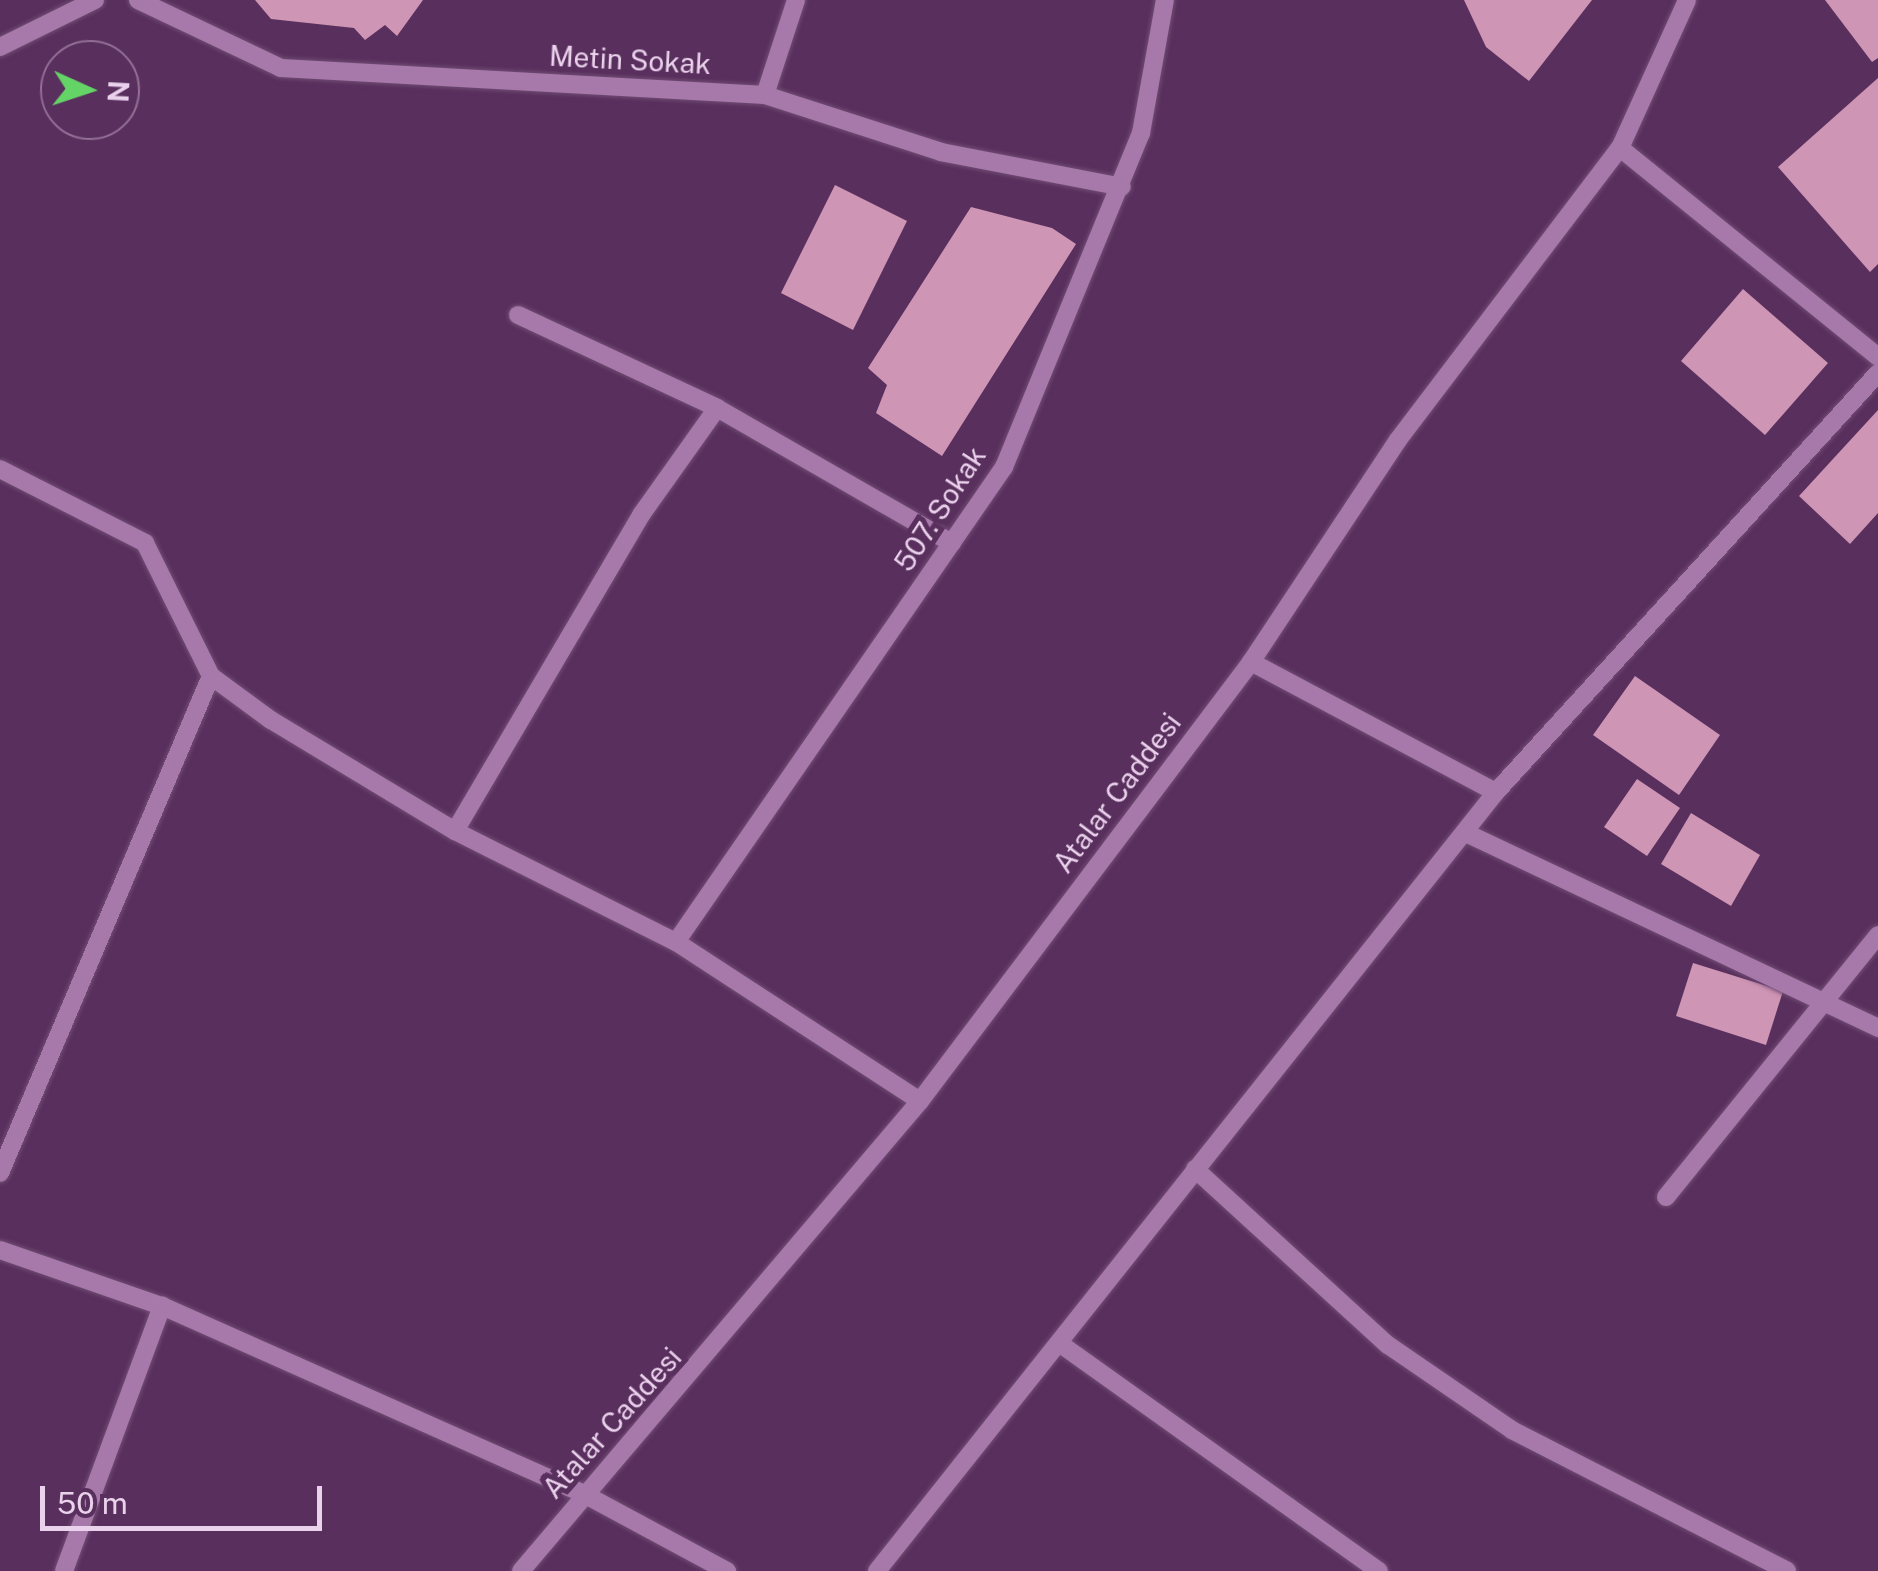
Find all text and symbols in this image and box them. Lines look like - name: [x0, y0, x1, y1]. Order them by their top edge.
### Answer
- street label: Metin Sokak: [548, 39, 712, 81]
- north arrow: [40, 40, 140, 140]
- text: N: [101, 80, 136, 103]
- street label: 507. Sokak: [887, 440, 993, 578]
- street label: Atalar Caddesi: [1046, 707, 1188, 879]
- street label: Atalar Caddesi: [536, 1341, 688, 1505]
- scale bar: [45, 1466, 328, 1528]
- text: 50 m: [57, 1485, 128, 1521]

